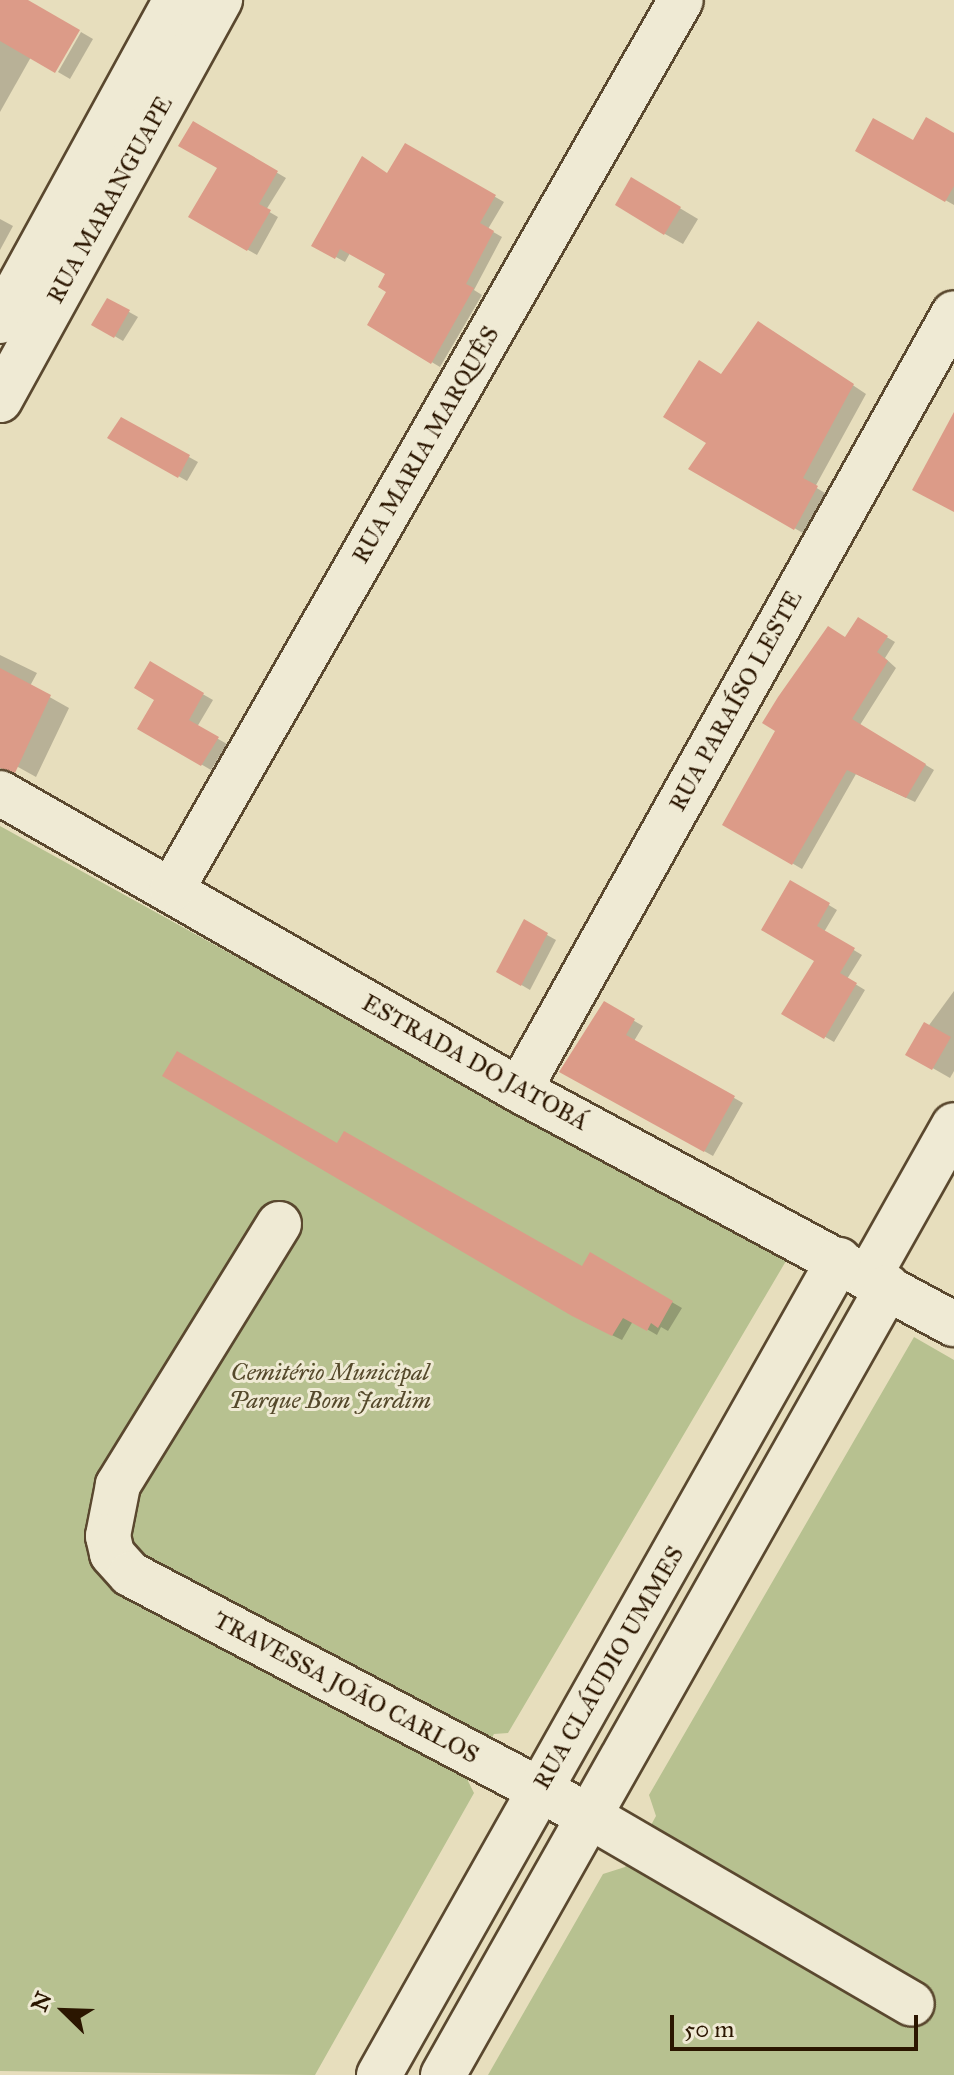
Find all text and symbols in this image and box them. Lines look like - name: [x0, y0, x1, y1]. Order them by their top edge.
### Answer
- street label: RUA MARANGUAPE: [41, 91, 179, 309]
- street label: RUA MARIA MARQUÊS: [346, 321, 506, 569]
- street label: RUA PARAÍSO LESTE: [663, 586, 809, 816]
- street label: ESTRADA DO JATOBÁ: [357, 989, 593, 1137]
- park label: Cemitério Municipal Parque Bom Jardim: [229, 1359, 431, 1415]
- street label: RUA CLÁUDIO UMMES: [528, 1541, 690, 1795]
- street label: TRAVESSA JOÃO CARLOS: [208, 1606, 484, 1770]
- north arrow: [24, 1971, 104, 2051]
- text: N: [25, 1988, 58, 2015]
- scale bar: [674, 1999, 922, 2049]
- text: 50 m: [684, 2014, 734, 2044]

